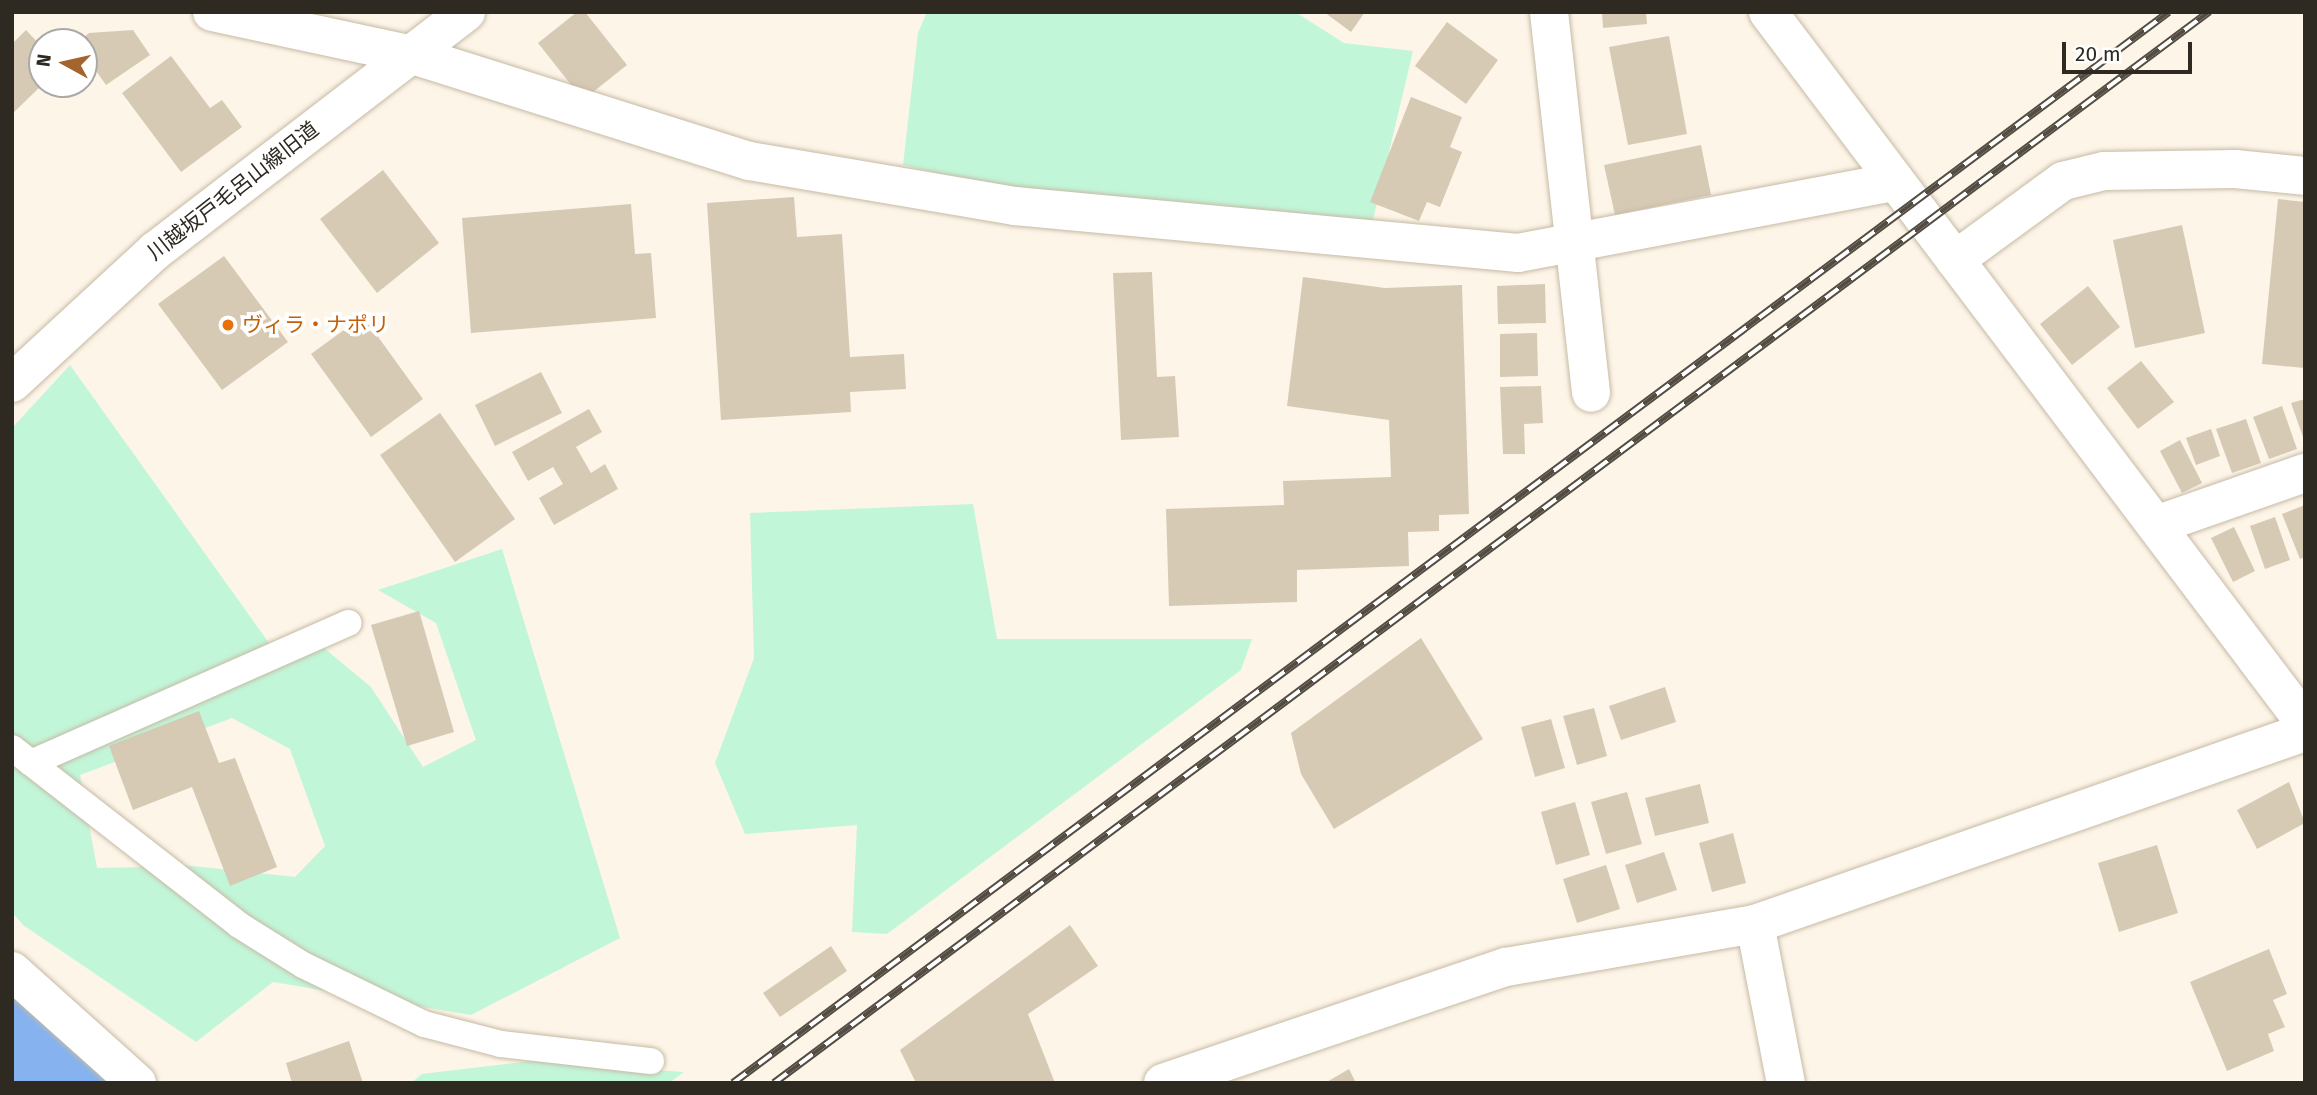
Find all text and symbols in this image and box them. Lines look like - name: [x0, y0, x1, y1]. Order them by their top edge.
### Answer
- north arrow: [28, 28, 98, 98]
- scale bar: [2065, 28, 2194, 72]
- text: 20 m: [2075, 41, 2121, 67]
- text: N: [31, 52, 56, 68]
- street label: 川越坂戸毛呂山線旧道: [143, 116, 323, 266]
- place label: ヴィラ・ナポリ: [242, 312, 389, 338]
- marker: ヴィラ・ナポリ: [220, 317, 236, 333]

